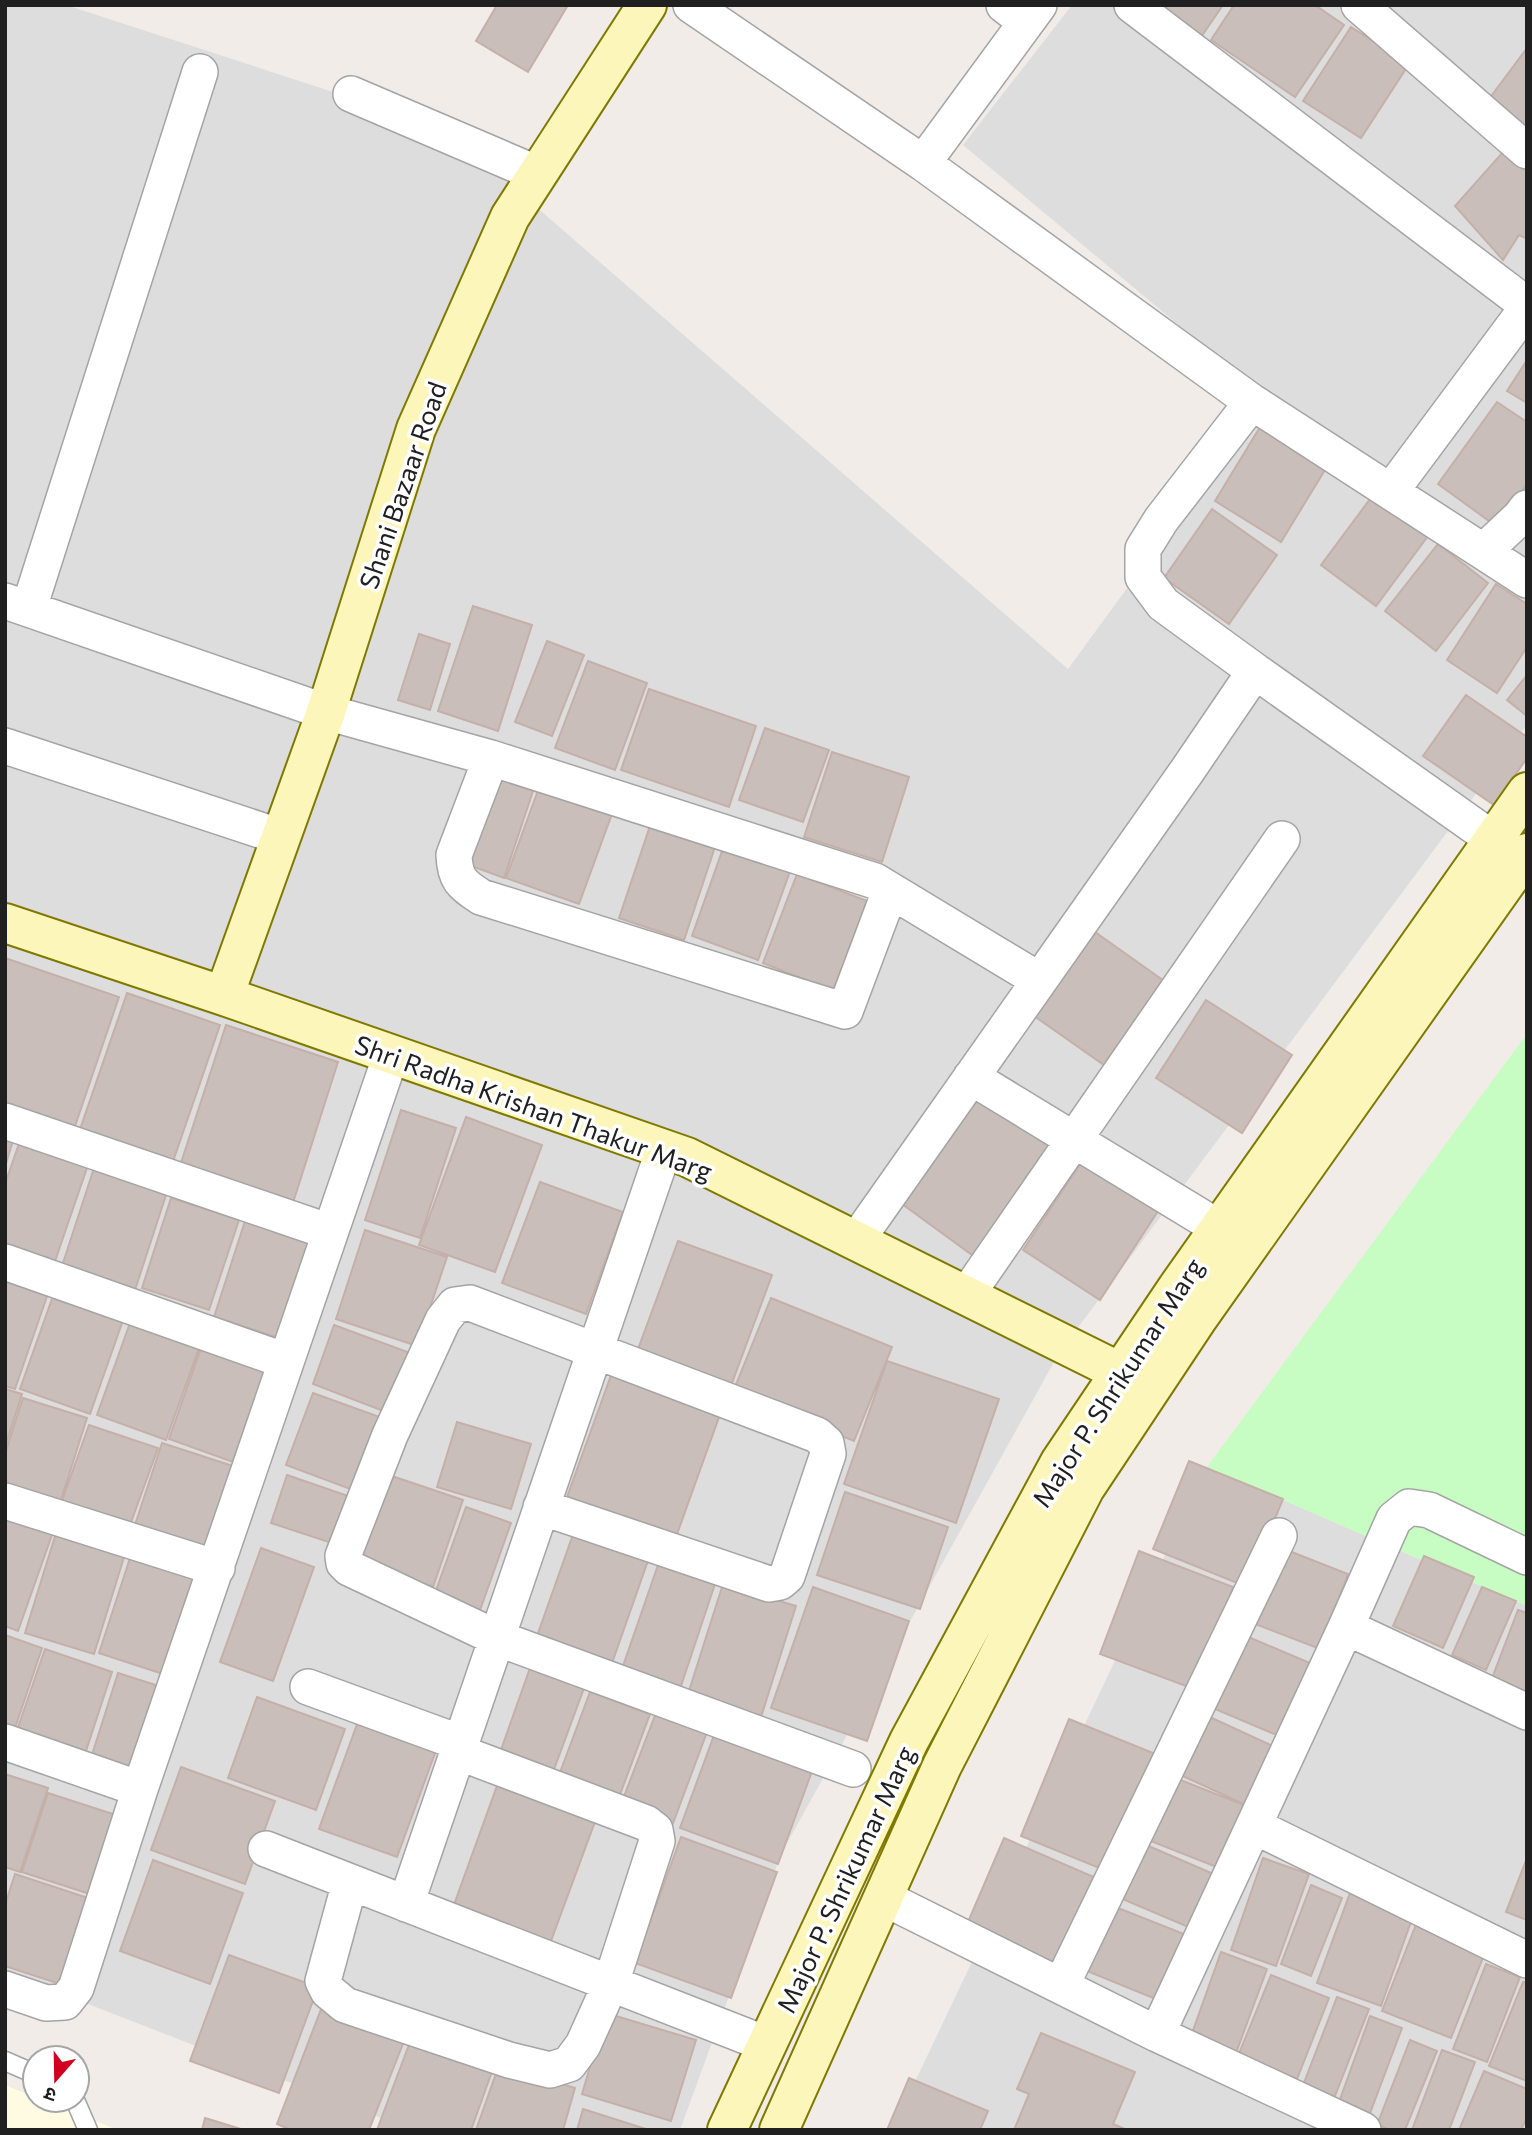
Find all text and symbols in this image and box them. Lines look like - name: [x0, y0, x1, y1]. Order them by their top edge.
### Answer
- street label: Shani Bazaar Road: [352, 377, 452, 593]
- street label: Shri Radha Krishan Thakur Marg: [351, 1028, 717, 1186]
- street label: Major P. Shrikumar Marg: [1025, 1252, 1209, 1512]
- street label: Major P. Shrikumar Marg: [770, 1741, 920, 2017]
- north arrow: [21, 2044, 91, 2114]
- text: उ: [40, 2082, 59, 2108]

